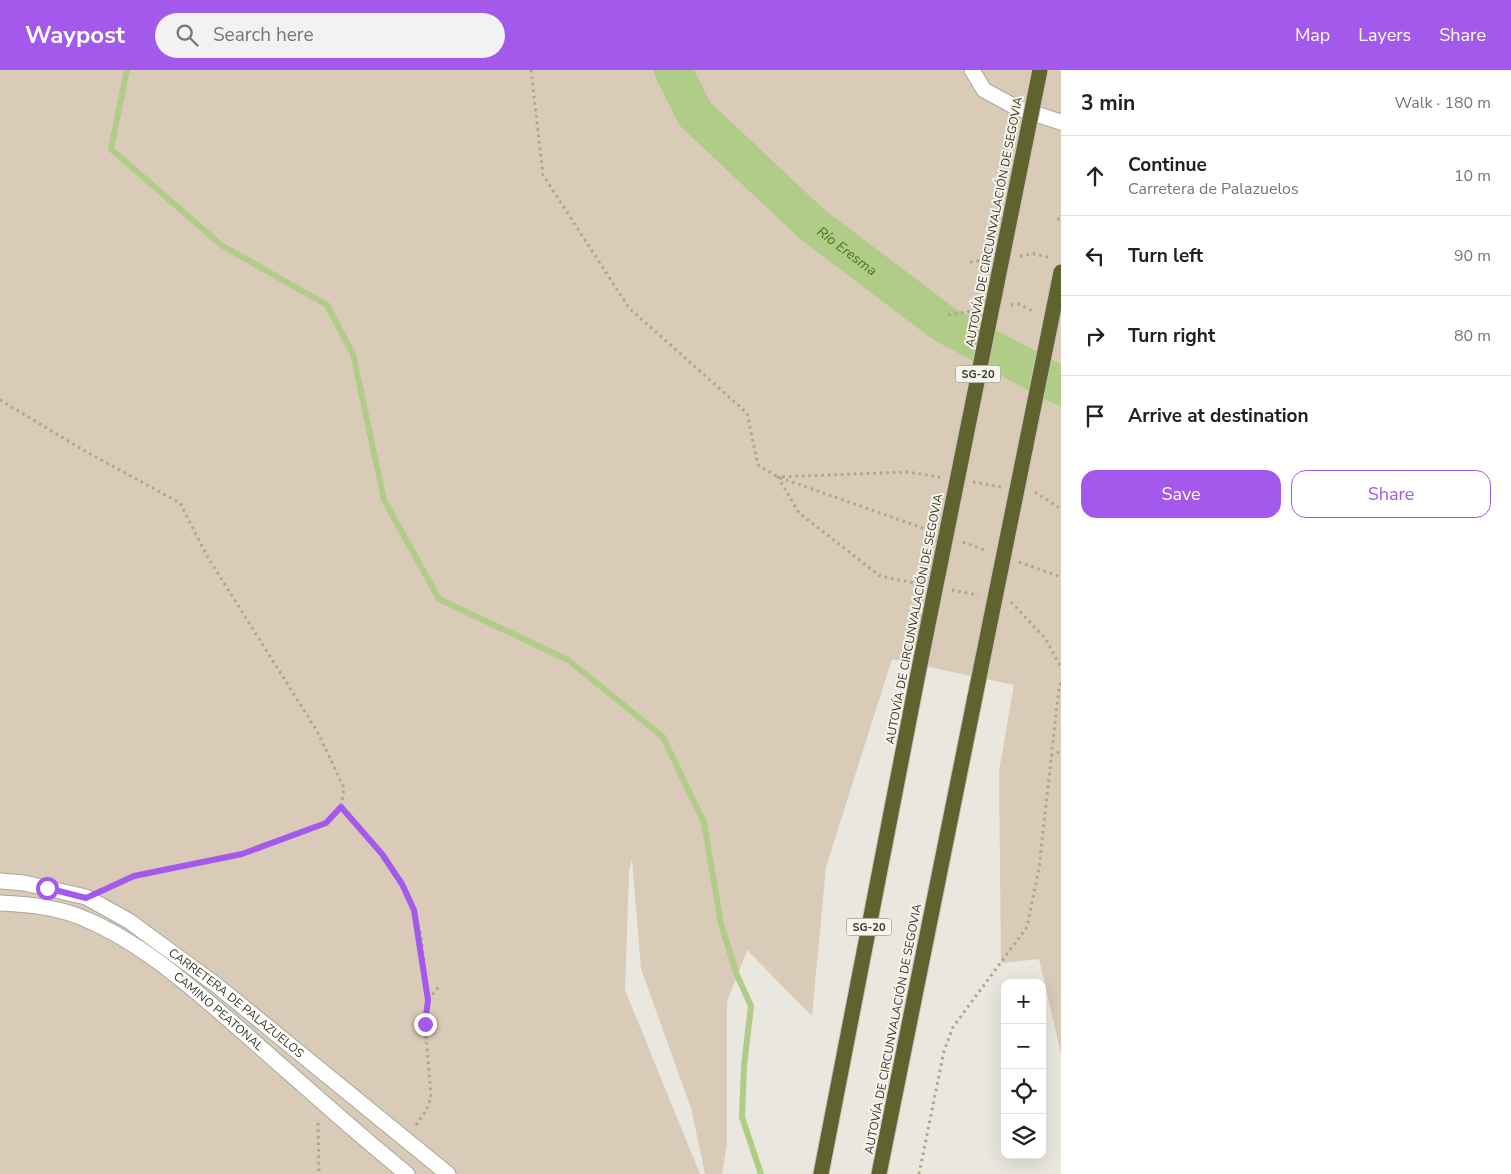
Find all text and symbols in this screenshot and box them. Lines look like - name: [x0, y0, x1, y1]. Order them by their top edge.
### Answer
- search box: [155, 13, 505, 58]
- text: Waypost: [25, 19, 125, 51]
- icon: search: [173, 21, 201, 49]
- text: Search here: [213, 22, 314, 48]
- text: Map: [1295, 23, 1330, 47]
- text: Layers: [1358, 23, 1411, 47]
- text: Share: [1439, 23, 1486, 47]
- text: 3 min: [1081, 89, 1135, 117]
- text: Walk · 180 m: [1395, 92, 1491, 114]
- street label: AUTOVÍA DE CIRCUNVALACIÓN DE SEGOVIA: [962, 95, 1026, 349]
- text: Continue: [1128, 152, 1207, 178]
- icon: ahead: [1081, 162, 1109, 190]
- text: 10 m: [1454, 165, 1491, 187]
- text: Carretera de Palazuelos: [1128, 178, 1299, 200]
- water label: Río Eresma: [813, 222, 881, 280]
- icon: left: [1081, 242, 1109, 270]
- text: Turn left: [1128, 243, 1203, 269]
- text: 90 m: [1454, 245, 1491, 267]
- icon: right: [1081, 322, 1109, 350]
- text: Turn right: [1128, 323, 1215, 349]
- text: 80 m: [1454, 325, 1491, 347]
- road number: SG-20: [956, 366, 1000, 382]
- icon: arrive: [1081, 402, 1109, 430]
- text: Arrive at destination: [1128, 403, 1309, 429]
- button: Save: [1081, 470, 1281, 518]
- button: Share: [1291, 470, 1491, 518]
- street label: AUTOVÍA DE CIRCUNVALACIÓN DE SEGOVIA: [882, 492, 946, 746]
- route start: [36, 877, 59, 900]
- street label: AUTOVÍA DE CIRCUNVALACIÓN DE SEGOVIA: [861, 902, 925, 1156]
- road number: SG-20: [846, 919, 892, 936]
- street label: CARRETERA DE PALAZUELOS: [165, 945, 307, 1061]
- street label: CAMINO PEATONAL: [170, 968, 267, 1055]
- map controls: [1001, 979, 1046, 1159]
- button: +: [1001, 979, 1046, 1024]
- route end: [414, 1013, 437, 1036]
- button: −: [1001, 1024, 1046, 1069]
- button: locate: [1001, 1069, 1046, 1114]
- button: layers: [1001, 1114, 1046, 1159]

